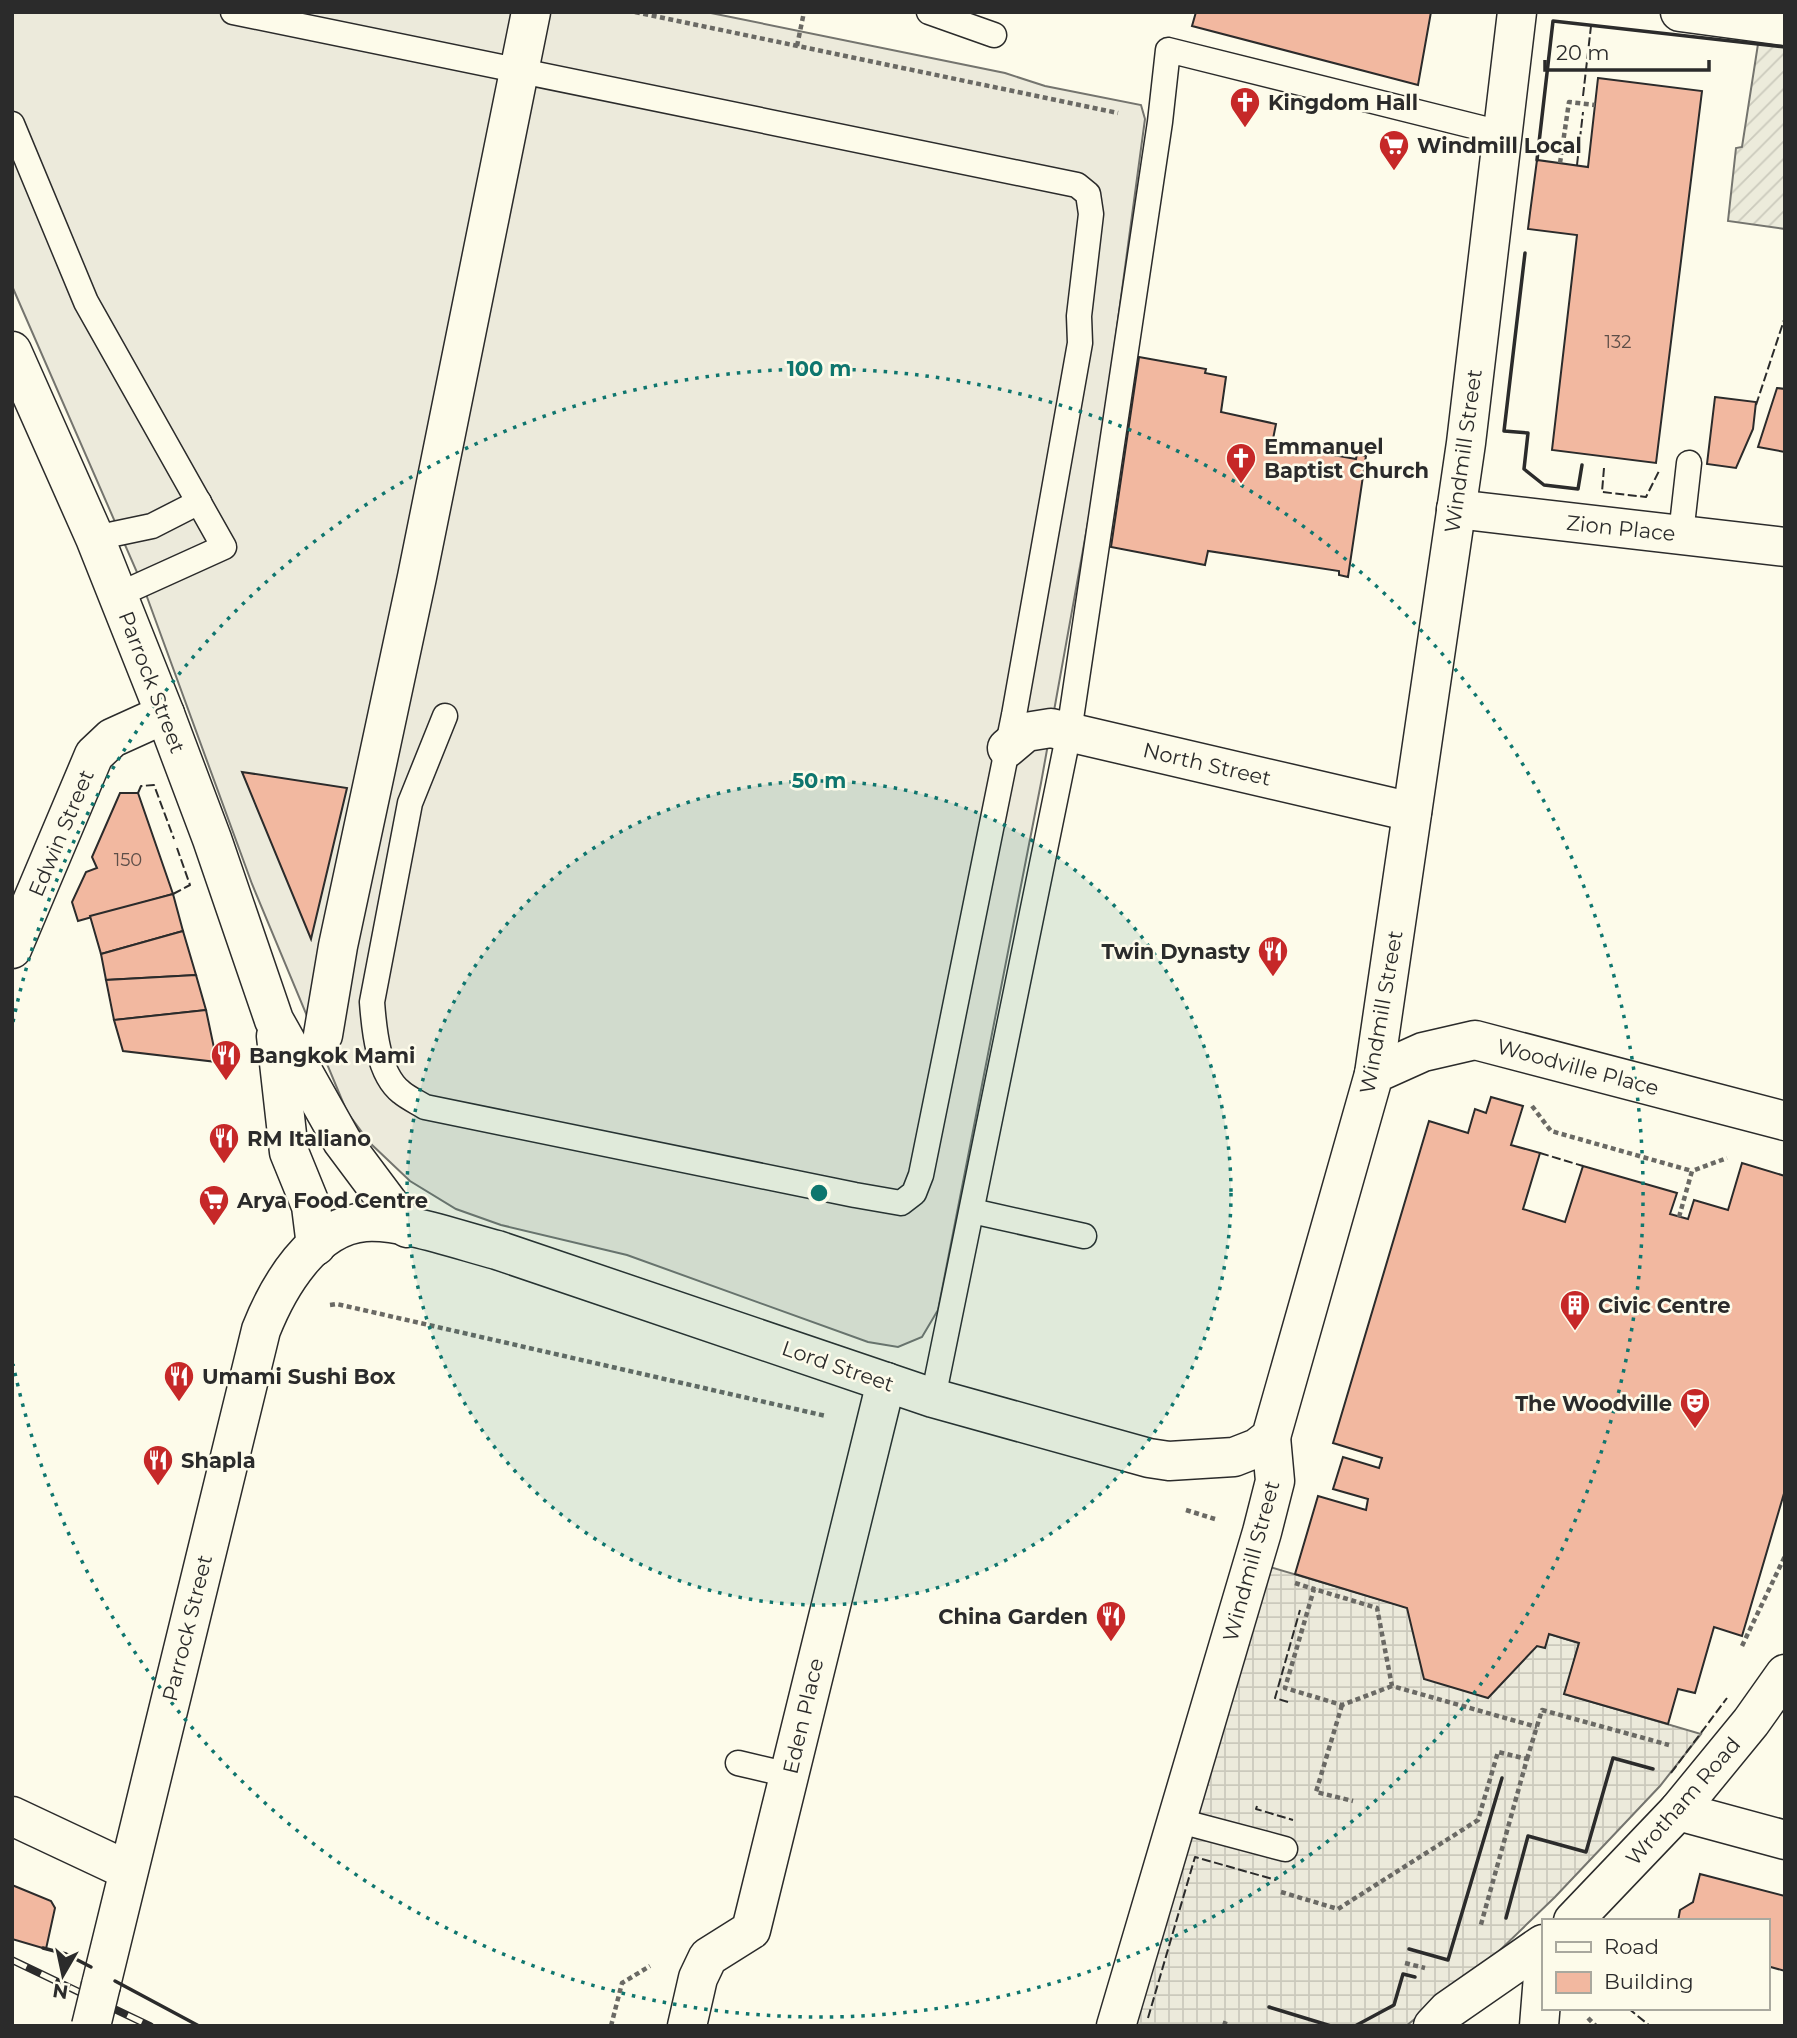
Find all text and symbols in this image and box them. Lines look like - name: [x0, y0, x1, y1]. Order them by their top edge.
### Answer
- scale bar: [1545, 28, 1710, 72]
- text: 20 m: [1556, 40, 1610, 65]
- church icon: Kingdom Hall: [1228, 85, 1262, 129]
- place label: Kingdom Hall: [1268, 90, 1418, 115]
- supermarket icon: Windmill Local: [1377, 128, 1411, 172]
- place label: Windmill Local: [1417, 133, 1582, 158]
- house number: 132: [1605, 331, 1631, 353]
- text: 100 m: [787, 356, 851, 381]
- street label: Windmill Street: [1439, 367, 1487, 535]
- place label: Emmanuel Baptist Church: [1264, 434, 1429, 483]
- church icon: Emmanuel Baptist Church: [1224, 441, 1258, 485]
- street label: Zion Place: [1565, 510, 1677, 546]
- street label: Parrock Street: [113, 608, 191, 756]
- street label: North Street: [1141, 737, 1273, 791]
- street label: Edwin Street: [23, 766, 99, 900]
- text: 50 m: [792, 768, 846, 793]
- house number: 150: [114, 849, 142, 871]
- street label: Windmill Street: [1354, 928, 1408, 1096]
- restaurant icon: Twin Dynasty: [1256, 934, 1290, 978]
- place label: Twin Dynasty: [1102, 939, 1250, 964]
- street label: Woodville Place: [1494, 1033, 1662, 1101]
- restaurant icon: Bangkok Mami: [209, 1038, 243, 1082]
- place label: Bangkok Mami: [249, 1043, 415, 1068]
- restaurant icon: RM Italiano: [207, 1121, 241, 1165]
- place label: RM Italiano: [247, 1126, 371, 1151]
- centre of rings: [807, 1181, 831, 1205]
- supermarket icon: Arya Food Centre: [197, 1183, 231, 1227]
- place label: Arya Food Centre: [236, 1188, 428, 1213]
- building icon: Civic Centre: [1558, 1288, 1592, 1332]
- place label: Civic Centre: [1598, 1293, 1731, 1318]
- street label: Lord Street: [779, 1335, 897, 1397]
- restaurant icon: Umami Sushi Box: [162, 1359, 196, 1403]
- place label: Umami Sushi Box: [202, 1364, 396, 1389]
- theatre icon: The Woodville: [1678, 1386, 1712, 1430]
- place label: The Woodville: [1515, 1391, 1672, 1416]
- restaurant icon: Shapla: [141, 1443, 175, 1487]
- place label: Shapla: [181, 1448, 256, 1473]
- street label: Windmill Street: [1218, 1478, 1284, 1644]
- street label: Parrock Street: [157, 1552, 217, 1704]
- restaurant icon: China Garden: [1094, 1599, 1128, 1643]
- place label: China Garden: [938, 1604, 1088, 1629]
- street label: Eden Place: [778, 1656, 828, 1776]
- street label: Wrotham Road: [1621, 1732, 1745, 1870]
- legend: [1542, 1919, 1769, 2010]
- text: Road: [1604, 1934, 1659, 1959]
- north arrow: [28, 1940, 98, 2010]
- text: Building: [1604, 1969, 1694, 1994]
- text: N: [51, 1979, 70, 2004]

